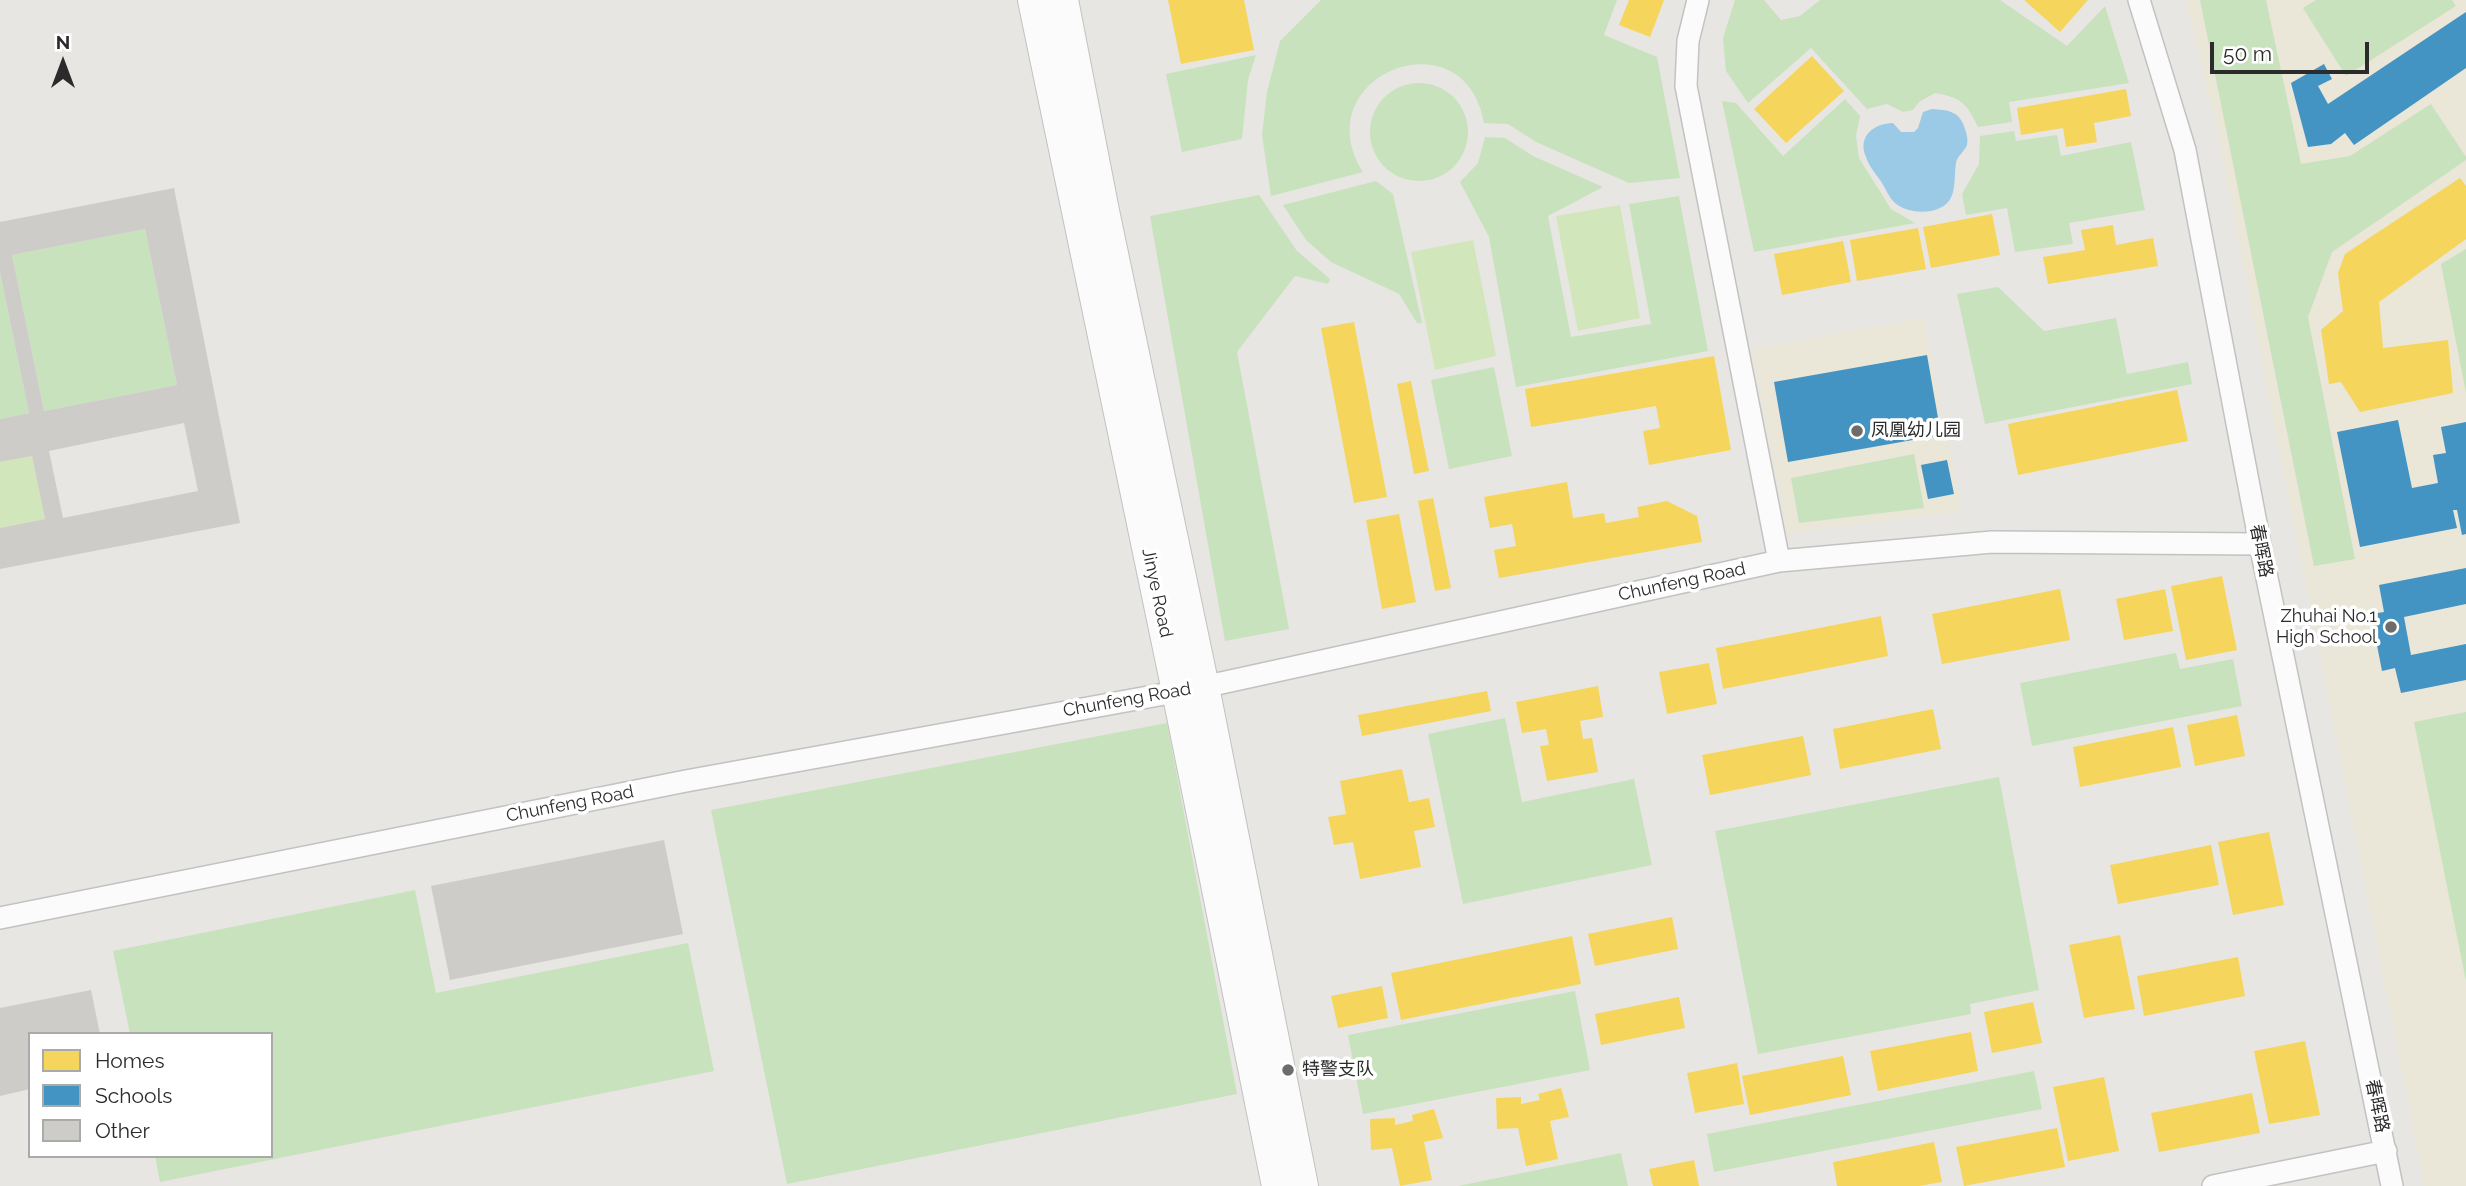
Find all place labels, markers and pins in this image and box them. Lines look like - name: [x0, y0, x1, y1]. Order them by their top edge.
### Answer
- place label: 凤凰幼儿园: [1871, 420, 1961, 442]
- marker: 凤凰幼儿园: [1849, 423, 1865, 439]
- place label: Zhuhai No.1 High School: [2276, 606, 2377, 648]
- marker: Zhuhai No.1 High School: [2383, 619, 2399, 635]
- place label: 特警支队: [1302, 1059, 1374, 1081]
- marker: 特警支队: [1280, 1062, 1296, 1078]

